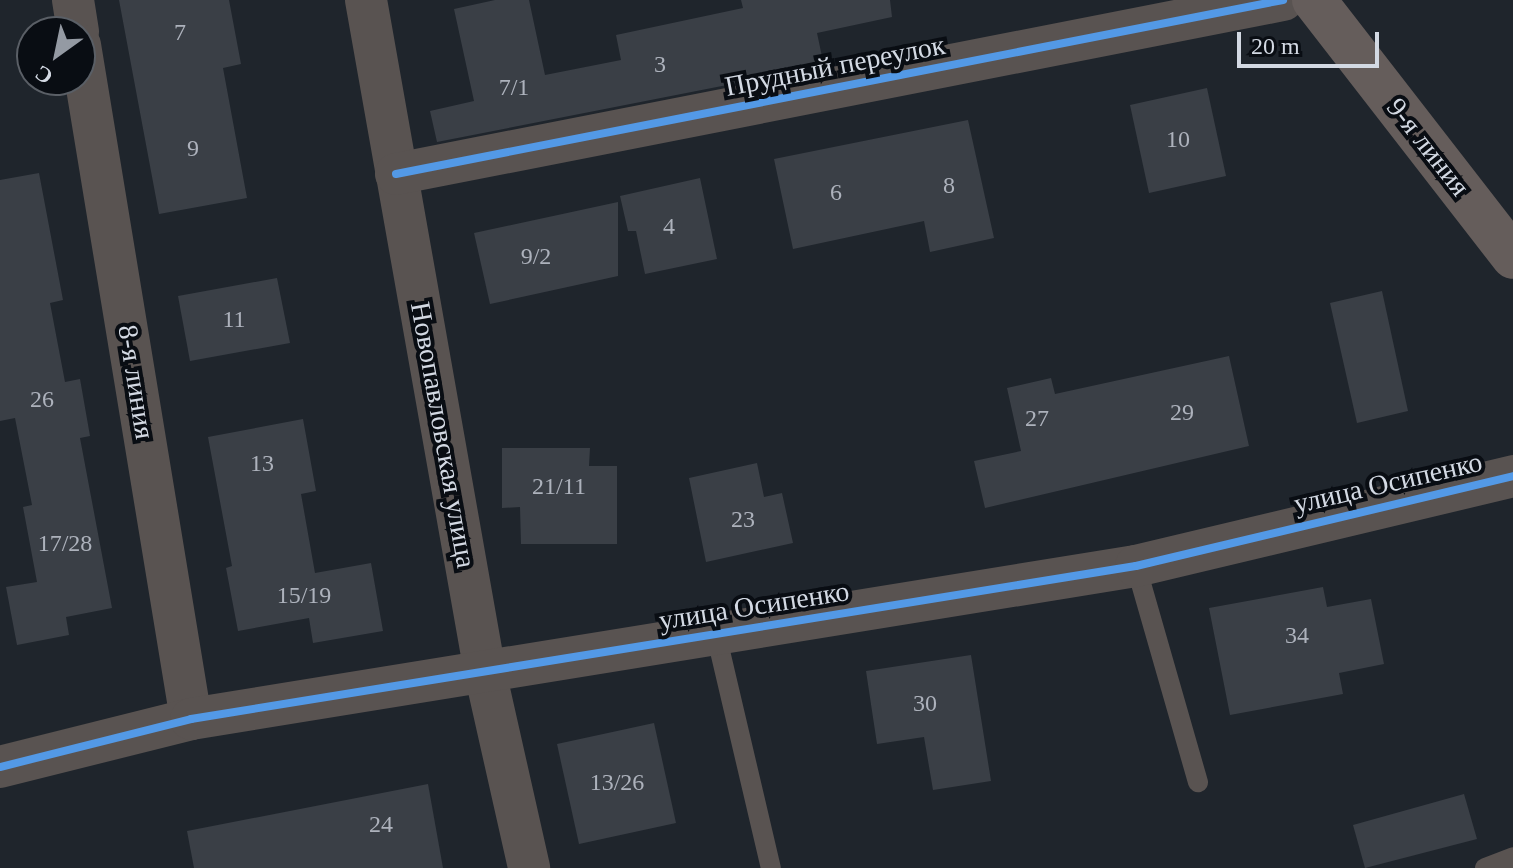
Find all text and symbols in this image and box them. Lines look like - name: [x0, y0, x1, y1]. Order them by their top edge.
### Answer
- north arrow: [16, 16, 96, 96]
- scale bar: [1241, 16, 1383, 66]
- house number: 7: [174, 19, 186, 47]
- street label: Прудный переулок: [722, 28, 948, 104]
- text: 20 m: [1251, 33, 1300, 59]
- house number: 3: [654, 51, 666, 79]
- text: С: [30, 60, 57, 90]
- house number: 7/1: [499, 74, 529, 102]
- street label: 9-я линия: [1379, 91, 1477, 203]
- house number: 10: [1166, 126, 1190, 154]
- house number: 9: [187, 135, 199, 163]
- house number: 8: [943, 172, 955, 200]
- house number: 6: [830, 179, 842, 207]
- house number: 4: [663, 213, 675, 241]
- house number: 9/2: [521, 243, 551, 271]
- street label: Новопавловская улица: [403, 299, 483, 571]
- house number: 11: [222, 306, 246, 334]
- street label: 8-я линия: [110, 323, 162, 441]
- house number: 26: [30, 386, 54, 414]
- house number: 29: [1170, 399, 1194, 427]
- house number: 27: [1025, 405, 1049, 433]
- street label: улица Осипенко: [1291, 445, 1485, 521]
- house number: 13: [250, 450, 274, 478]
- house number: 21/11: [532, 473, 586, 501]
- house number: 23: [731, 506, 755, 534]
- house number: 17/28: [38, 530, 92, 558]
- street label: улица Осипенко: [656, 574, 852, 638]
- house number: 15/19: [277, 582, 331, 610]
- house number: 34: [1285, 622, 1309, 650]
- house number: 30: [913, 690, 937, 718]
- house number: 13/26: [590, 769, 644, 797]
- house number: 24: [369, 811, 393, 839]

